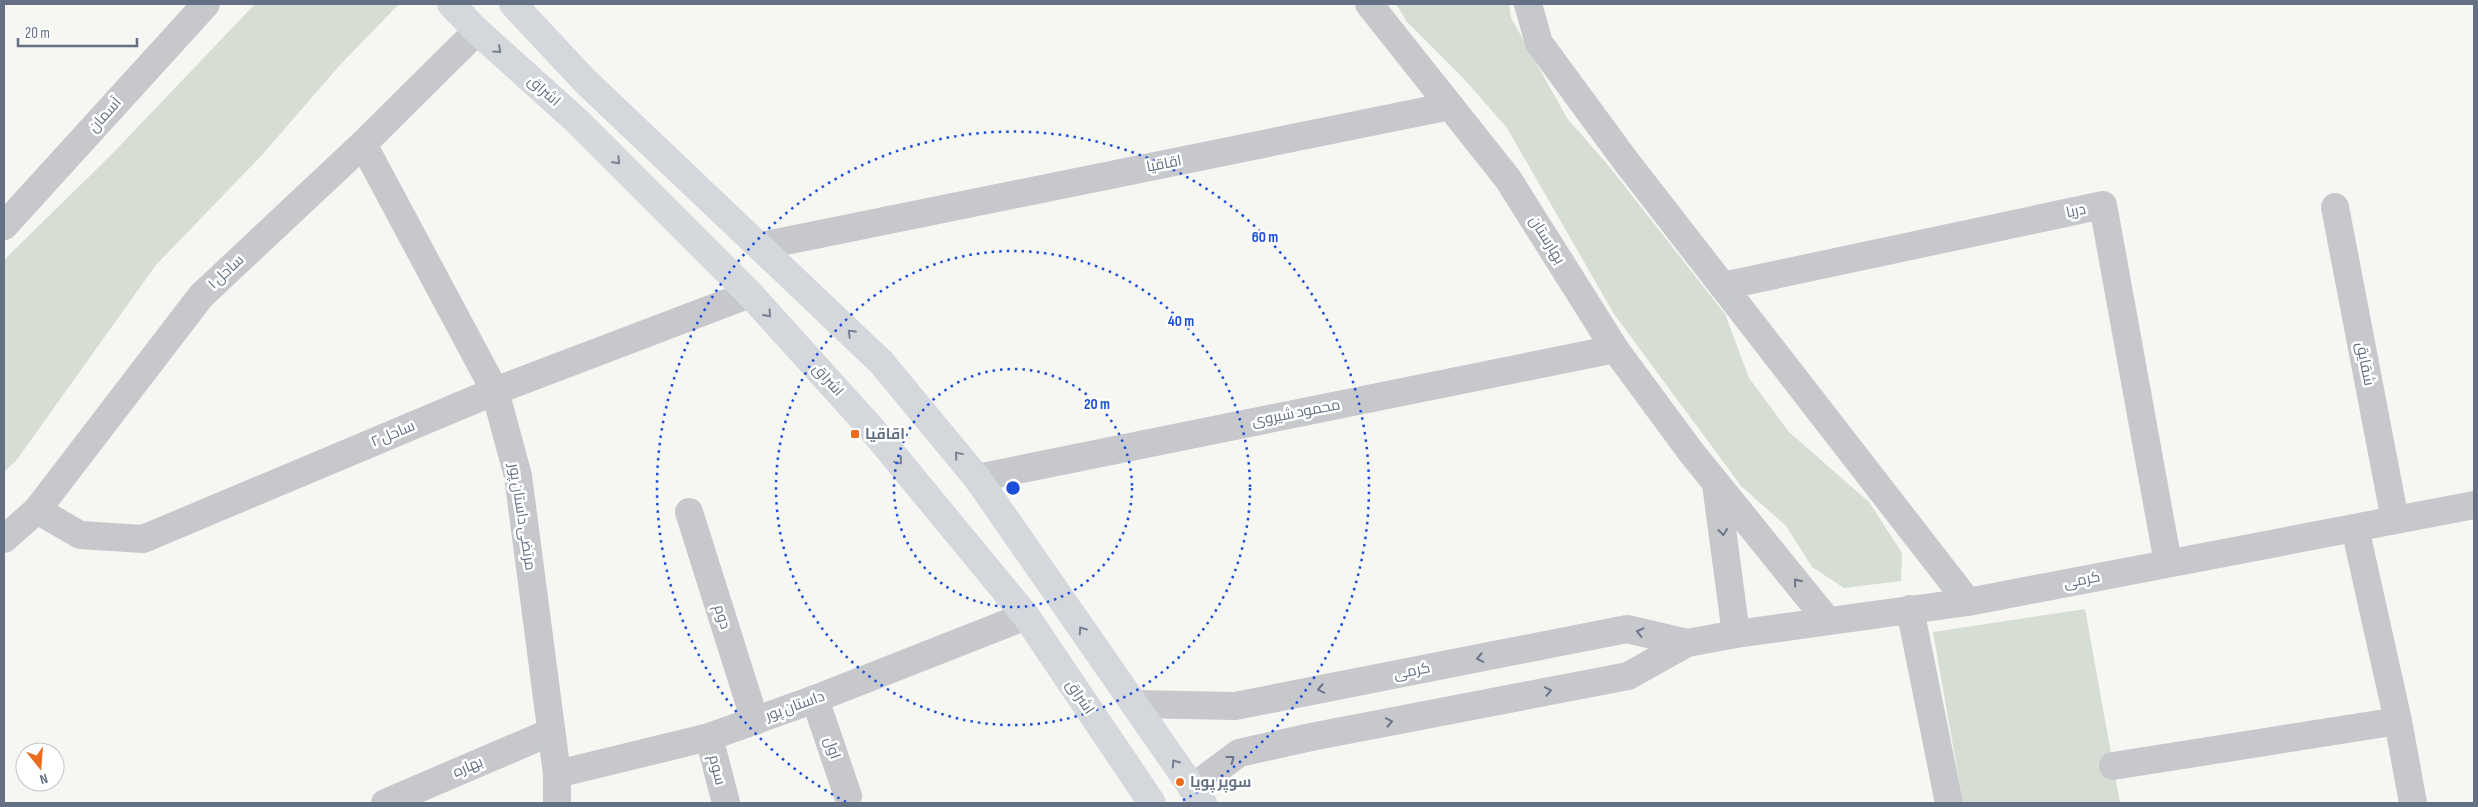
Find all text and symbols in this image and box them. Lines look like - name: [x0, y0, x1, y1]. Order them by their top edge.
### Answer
- scale bar: [18, 15, 136, 47]
- text: 20 m: [25, 24, 50, 43]
- one-way arrow: [493, 44, 502, 53]
- street label: اشراق: [524, 71, 564, 111]
- street label: آسمان: [84, 93, 126, 137]
- street label: اقاقیا: [1145, 151, 1183, 177]
- one-way arrow: [611, 155, 620, 164]
- street label: دریا: [2064, 200, 2088, 222]
- street label: بهارستان: [1525, 212, 1569, 268]
- text: 60 m: [1252, 228, 1278, 247]
- street label: ساحل ۱: [204, 251, 248, 293]
- one-way arrow: [762, 308, 771, 317]
- text: 40 m: [1168, 312, 1194, 331]
- one-way arrow: [847, 330, 856, 339]
- street label: شقایق: [2351, 341, 2379, 387]
- street label: اشراق: [808, 360, 848, 400]
- text: 20 m: [1084, 395, 1110, 414]
- street label: محمود شیروی: [1250, 395, 1342, 431]
- street label: ساحل ۲: [368, 416, 418, 452]
- place label: اقاقیا: [865, 425, 905, 444]
- marker: اقاقیا: [849, 428, 861, 440]
- one-way arrow: [954, 451, 963, 460]
- one-way arrow: [893, 456, 902, 465]
- street label: مرتضی داستان پور: [504, 461, 540, 572]
- centre of rings: [1004, 479, 1022, 497]
- one-way arrow: [1717, 528, 1727, 536]
- street label: کرمی: [2062, 567, 2102, 593]
- one-way arrow: [1793, 579, 1802, 588]
- street label: دوم: [709, 602, 735, 632]
- one-way arrow: [1079, 626, 1088, 635]
- one-way arrow: [1635, 627, 1644, 638]
- one-way arrow: [1476, 652, 1485, 662]
- street label: کرمی: [1392, 658, 1432, 684]
- street label: اشراق: [1062, 676, 1098, 718]
- one-way arrow: [1317, 684, 1325, 694]
- one-way arrow: [1544, 686, 1553, 697]
- street label: داستان پور: [762, 687, 827, 726]
- one-way arrow: [1384, 717, 1393, 728]
- street label: اول: [819, 734, 845, 762]
- north arrow: [15, 742, 65, 792]
- street label: بهاره: [450, 752, 486, 782]
- street label: سوم: [704, 753, 730, 787]
- one-way arrow: [1225, 756, 1235, 765]
- one-way arrow: [1172, 759, 1181, 769]
- text: N: [38, 770, 50, 788]
- place label: سوپر پویا: [1190, 773, 1251, 793]
- marker: سوپر پویا: [1174, 776, 1186, 788]

